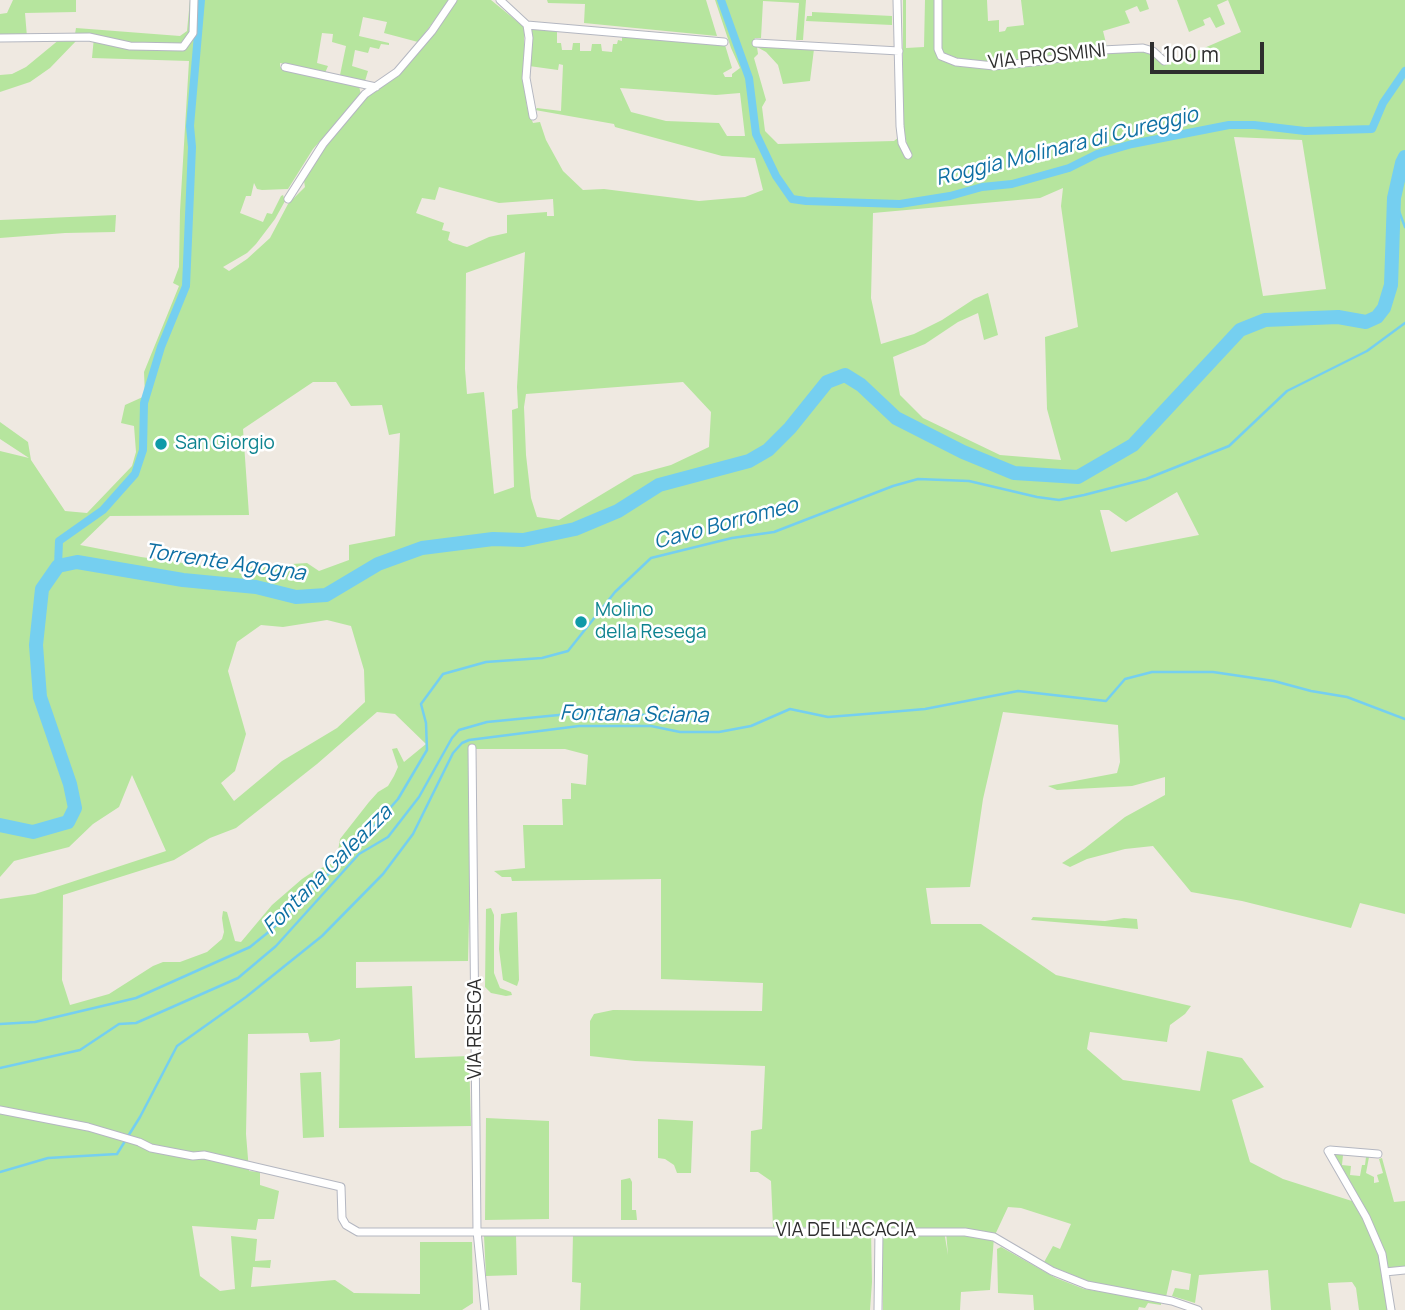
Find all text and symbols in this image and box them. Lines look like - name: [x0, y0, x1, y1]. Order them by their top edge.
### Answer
- scale bar: [1153, 28, 1267, 72]
- street label: VIA PROSMINI: [987, 39, 1107, 75]
- text: 100 m: [1163, 40, 1219, 68]
- water label: Roggia Molinara di Cureggio: [933, 102, 1201, 192]
- place label: San Giorgio: [175, 433, 275, 455]
- marker: San Giorgio: [153, 436, 169, 452]
- water label: Cavo Borromeo: [651, 493, 801, 555]
- water label: Torrente Agogna: [143, 539, 307, 587]
- place label: Molino della Resega: [595, 600, 707, 644]
- marker: Molino della Resega: [573, 614, 589, 630]
- water label: Fontana Sciana: [560, 701, 708, 729]
- water label: Fontana Galeazza: [258, 800, 398, 940]
- street label: VIA RESEGA: [465, 978, 487, 1080]
- street label: VIA DELL'ACACIA: [776, 1220, 916, 1242]

